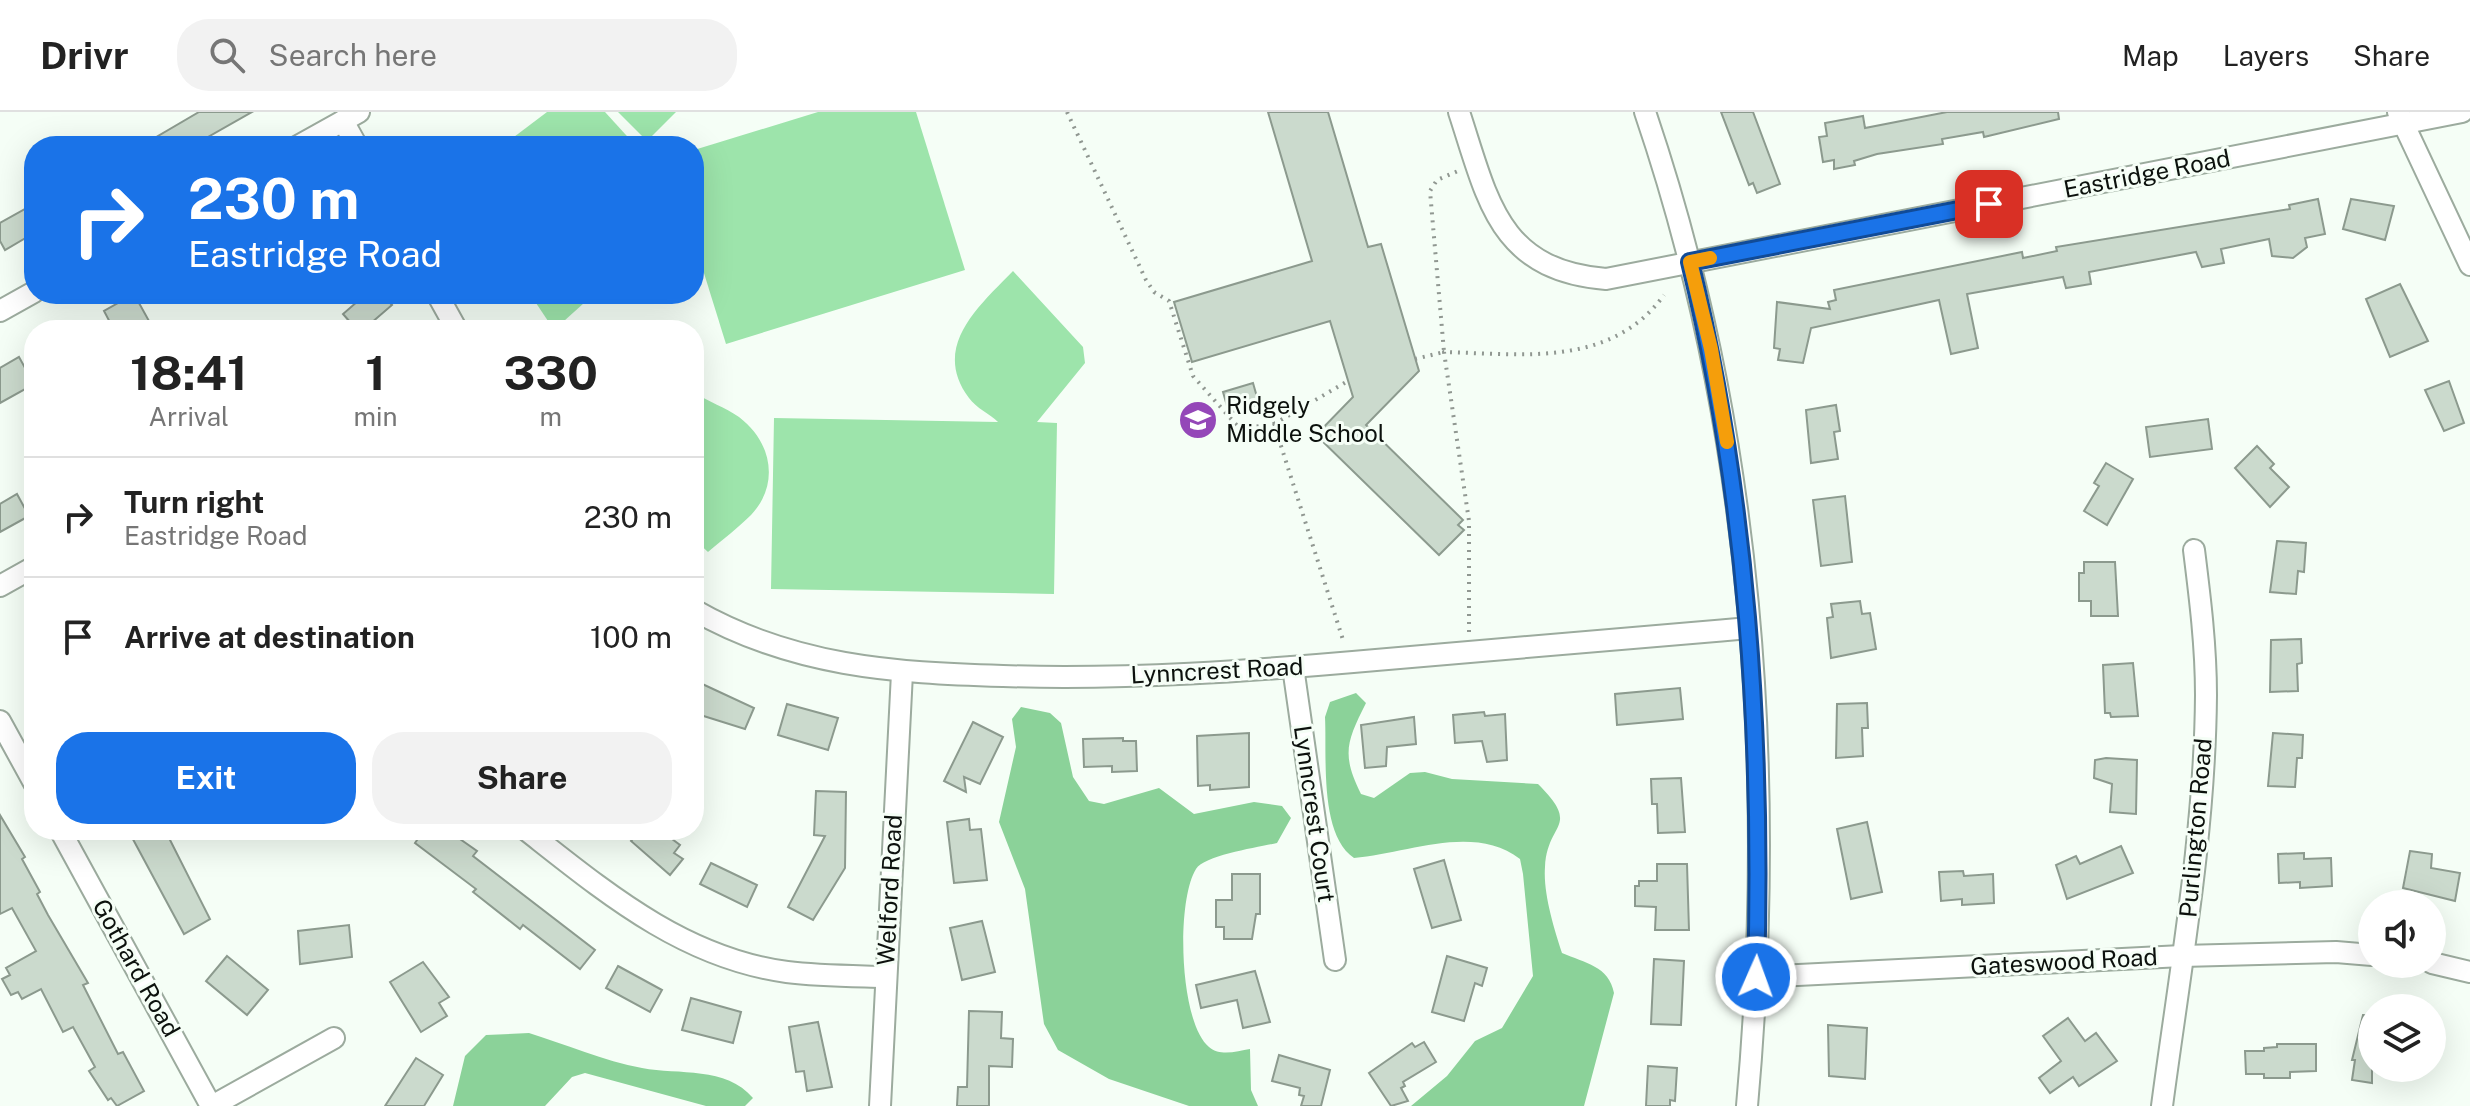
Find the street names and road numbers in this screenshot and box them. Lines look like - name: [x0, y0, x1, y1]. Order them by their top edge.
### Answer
- street label: Eastridge Road: [2061, 143, 2233, 203]
- street label: Lynncrest Road: [1130, 651, 1304, 689]
- street label: Lynncrest Court: [1289, 723, 1341, 904]
- street label: Purlington Road: [2173, 737, 2217, 919]
- street label: Welford Road: [871, 814, 907, 966]
- street label: Gothard Road: [87, 894, 186, 1041]
- street label: Gateswood Road: [1970, 942, 2158, 980]

